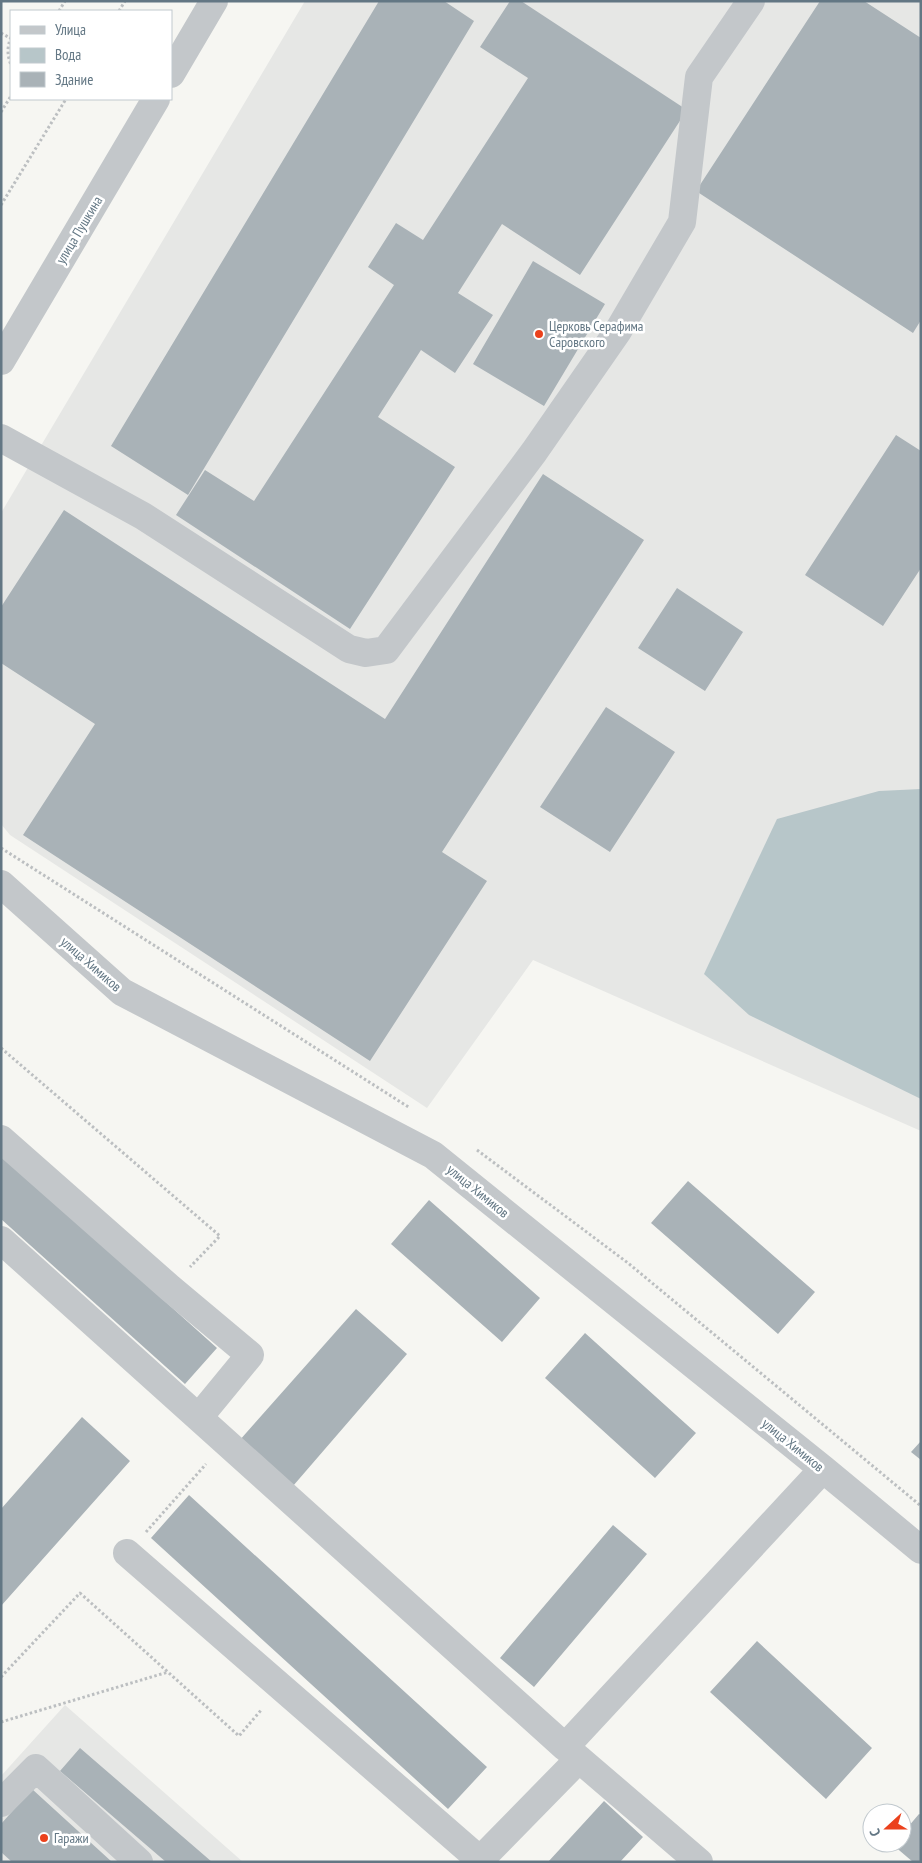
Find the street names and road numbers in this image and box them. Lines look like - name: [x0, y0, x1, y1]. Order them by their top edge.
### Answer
- street label: улица Пушкина: [52, 193, 106, 267]
- street label: улица Химиков: [57, 933, 125, 996]
- street label: улица Химиков: [443, 1160, 513, 1222]
- street label: улица Химиков: [758, 1414, 828, 1476]

